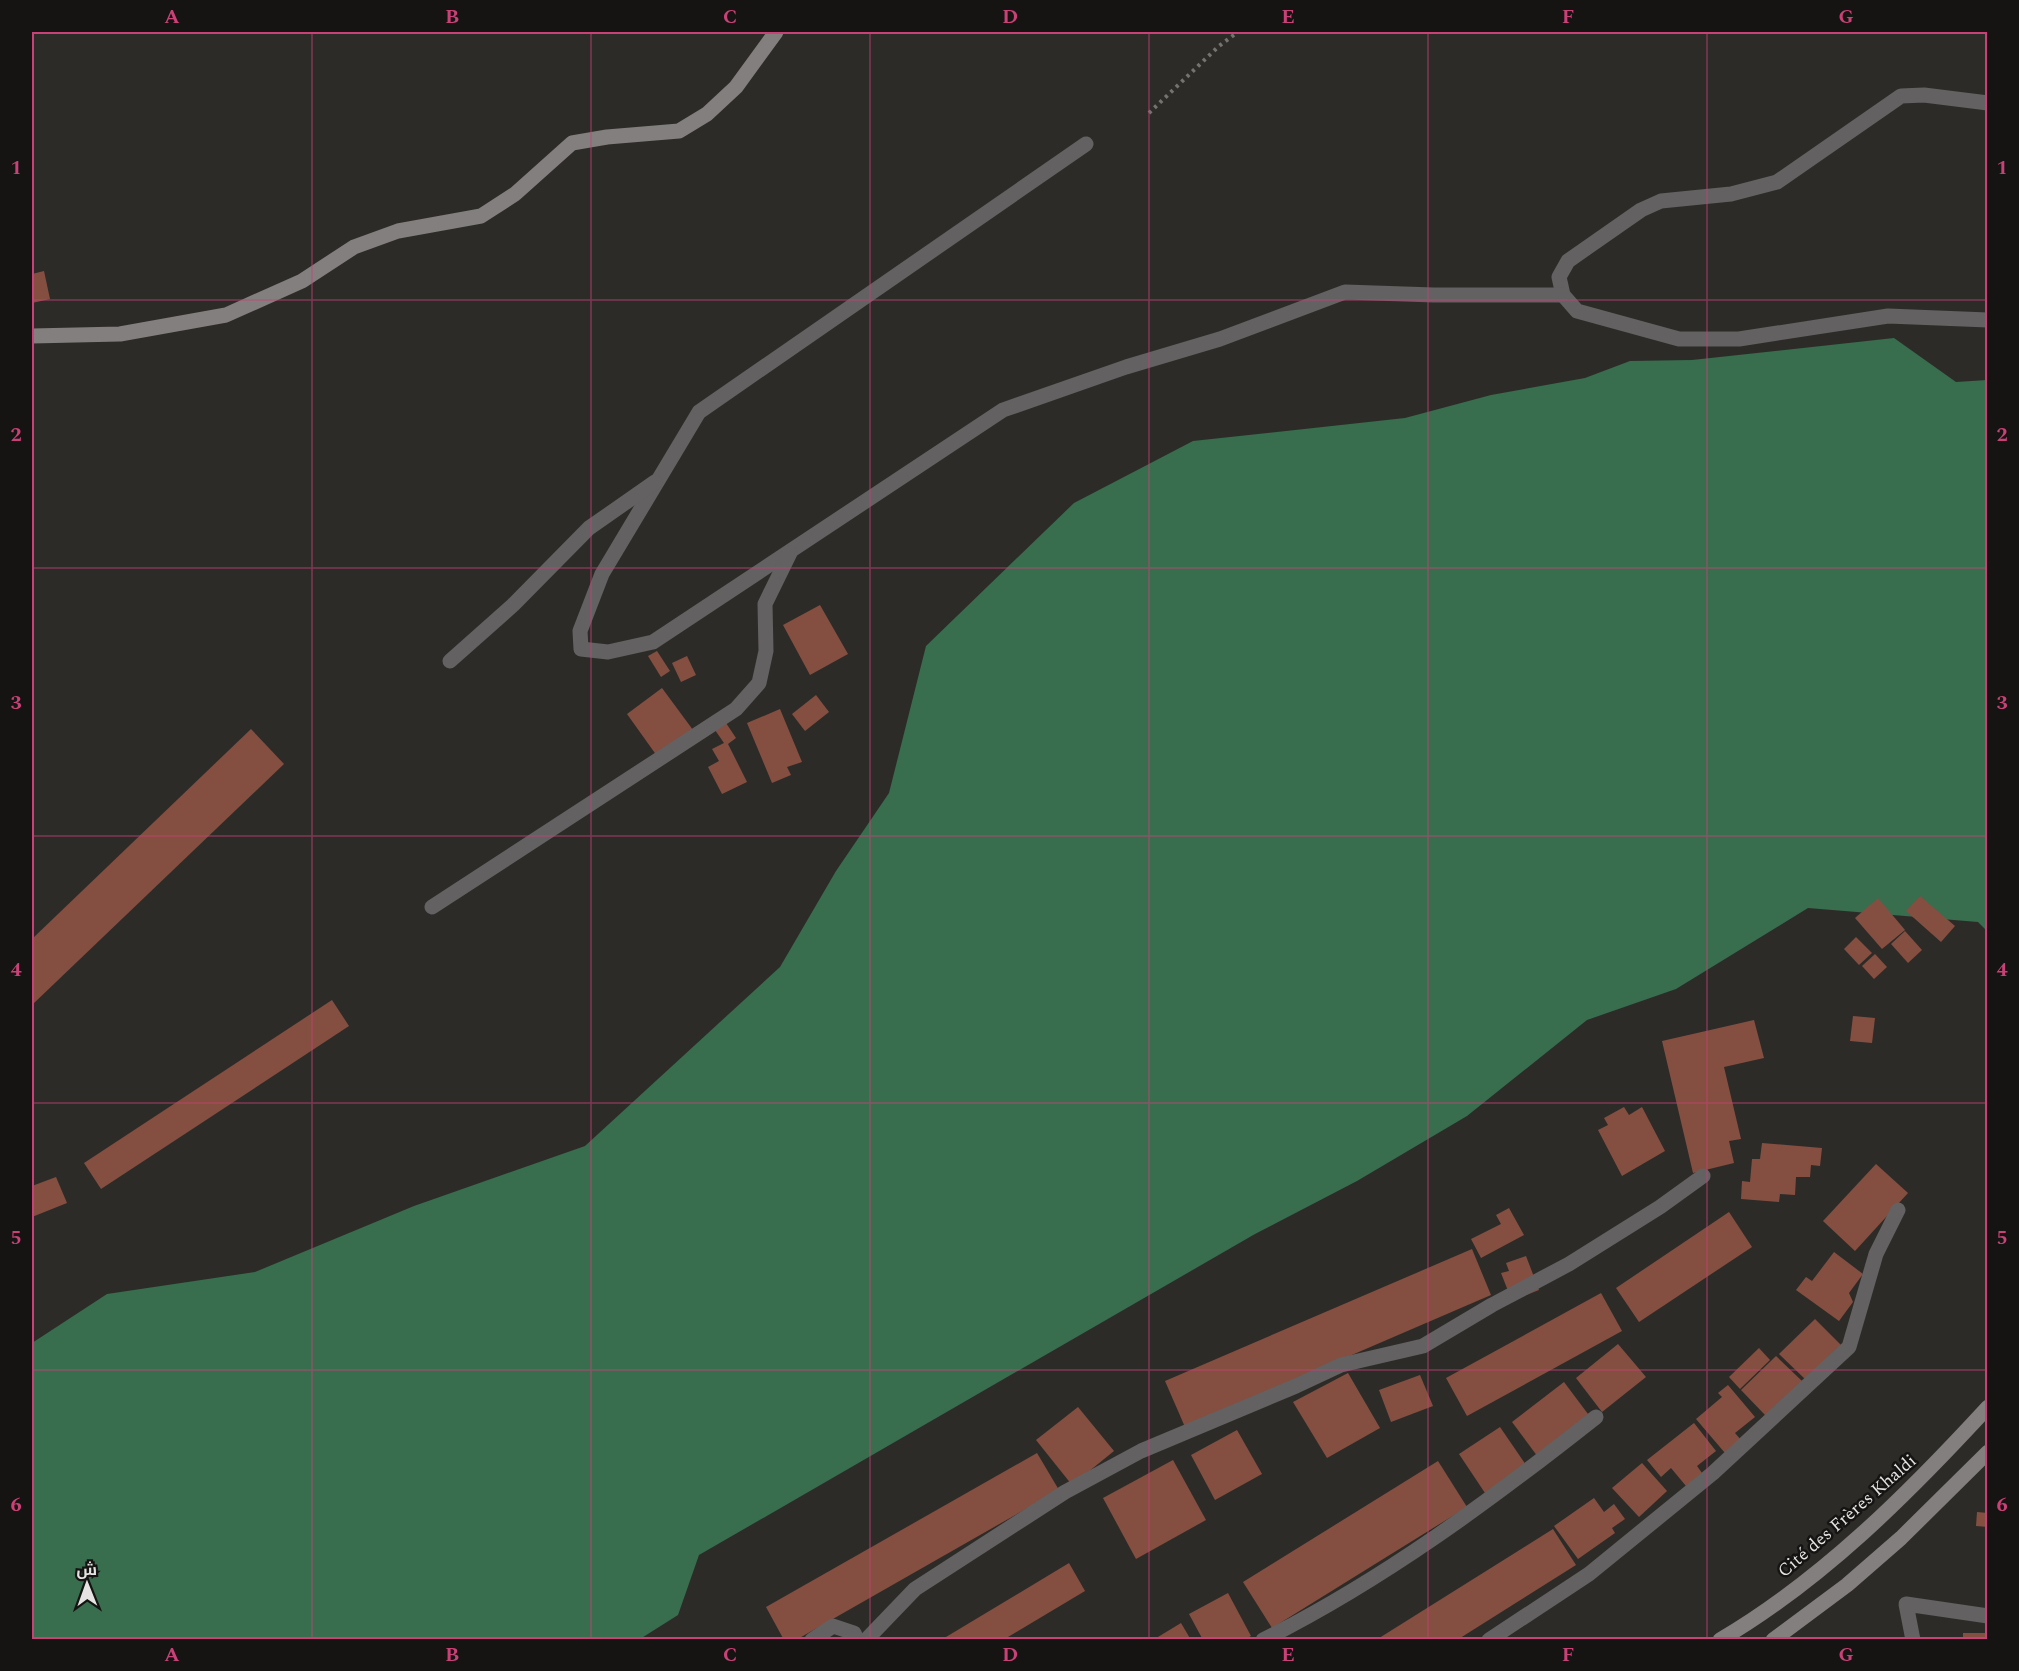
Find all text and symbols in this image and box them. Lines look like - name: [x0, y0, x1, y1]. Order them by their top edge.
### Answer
- text: A: [164, 2, 180, 32]
- text: B: [445, 2, 459, 32]
- text: C: [723, 2, 737, 32]
- text: D: [1002, 2, 1018, 32]
- text: E: [1281, 2, 1295, 32]
- text: F: [1562, 2, 1574, 32]
- text: G: [1838, 2, 1854, 32]
- text: 1: [10, 153, 22, 183]
- text: 1: [1996, 153, 2008, 183]
- text: 2: [10, 420, 22, 450]
- text: 2: [1996, 420, 2008, 450]
- text: 3: [10, 688, 22, 718]
- text: 3: [1996, 688, 2008, 718]
- text: 4: [10, 955, 22, 985]
- text: 4: [1996, 955, 2008, 985]
- text: 5: [10, 1223, 22, 1253]
- text: 5: [1996, 1223, 2008, 1253]
- street label: Cité des Frères Khaldi: [1772, 1448, 1922, 1584]
- text: 6: [10, 1490, 22, 1520]
- text: 6: [1996, 1490, 2008, 1520]
- north arrow: [57, 1554, 117, 1614]
- text: ش: [76, 1558, 97, 1582]
- text: A: [164, 1640, 180, 1670]
- text: B: [445, 1640, 459, 1670]
- text: C: [723, 1640, 737, 1670]
- text: D: [1002, 1640, 1018, 1670]
- text: E: [1281, 1640, 1295, 1670]
- text: F: [1562, 1640, 1574, 1670]
- text: G: [1838, 1640, 1854, 1670]

